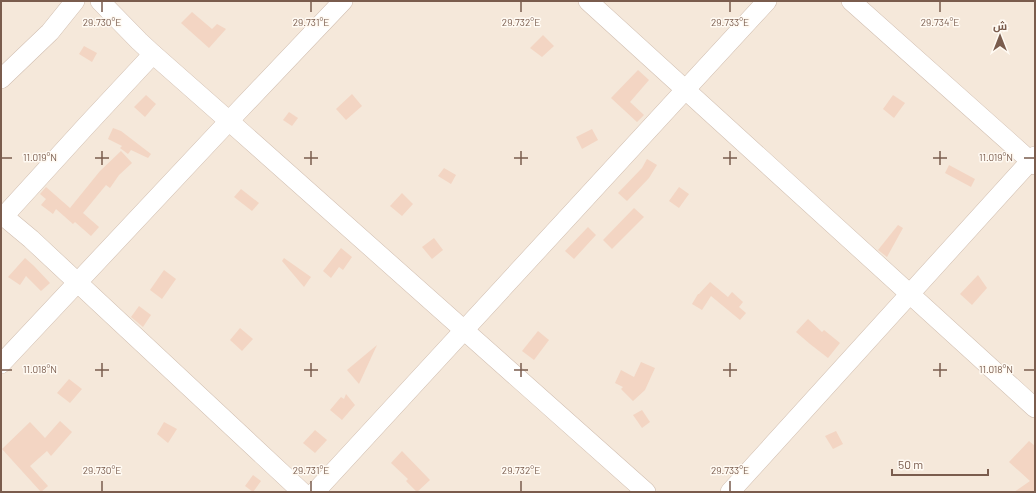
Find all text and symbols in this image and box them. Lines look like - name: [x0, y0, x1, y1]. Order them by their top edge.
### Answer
- text: 29.730°E: [83, 16, 121, 28]
- text: 29.731°E: [293, 16, 329, 28]
- text: 29.732°E: [502, 16, 540, 28]
- text: 29.733°E: [711, 16, 749, 28]
- text: 29.734°E: [921, 16, 959, 28]
- north arrow: [980, 16, 1020, 56]
- text: ش: [993, 19, 1007, 33]
- text: 11.019°N: [23, 151, 57, 163]
- text: 11.019°N: [979, 151, 1013, 163]
- text: 11.018°N: [23, 363, 57, 375]
- text: 11.018°N: [979, 363, 1013, 375]
- scale bar: [892, 451, 988, 477]
- text: 50 m: [898, 457, 923, 471]
- text: 29.730°E: [83, 464, 121, 476]
- text: 29.731°E: [293, 464, 329, 476]
- text: 29.732°E: [502, 464, 540, 476]
- text: 29.733°E: [711, 464, 749, 476]

